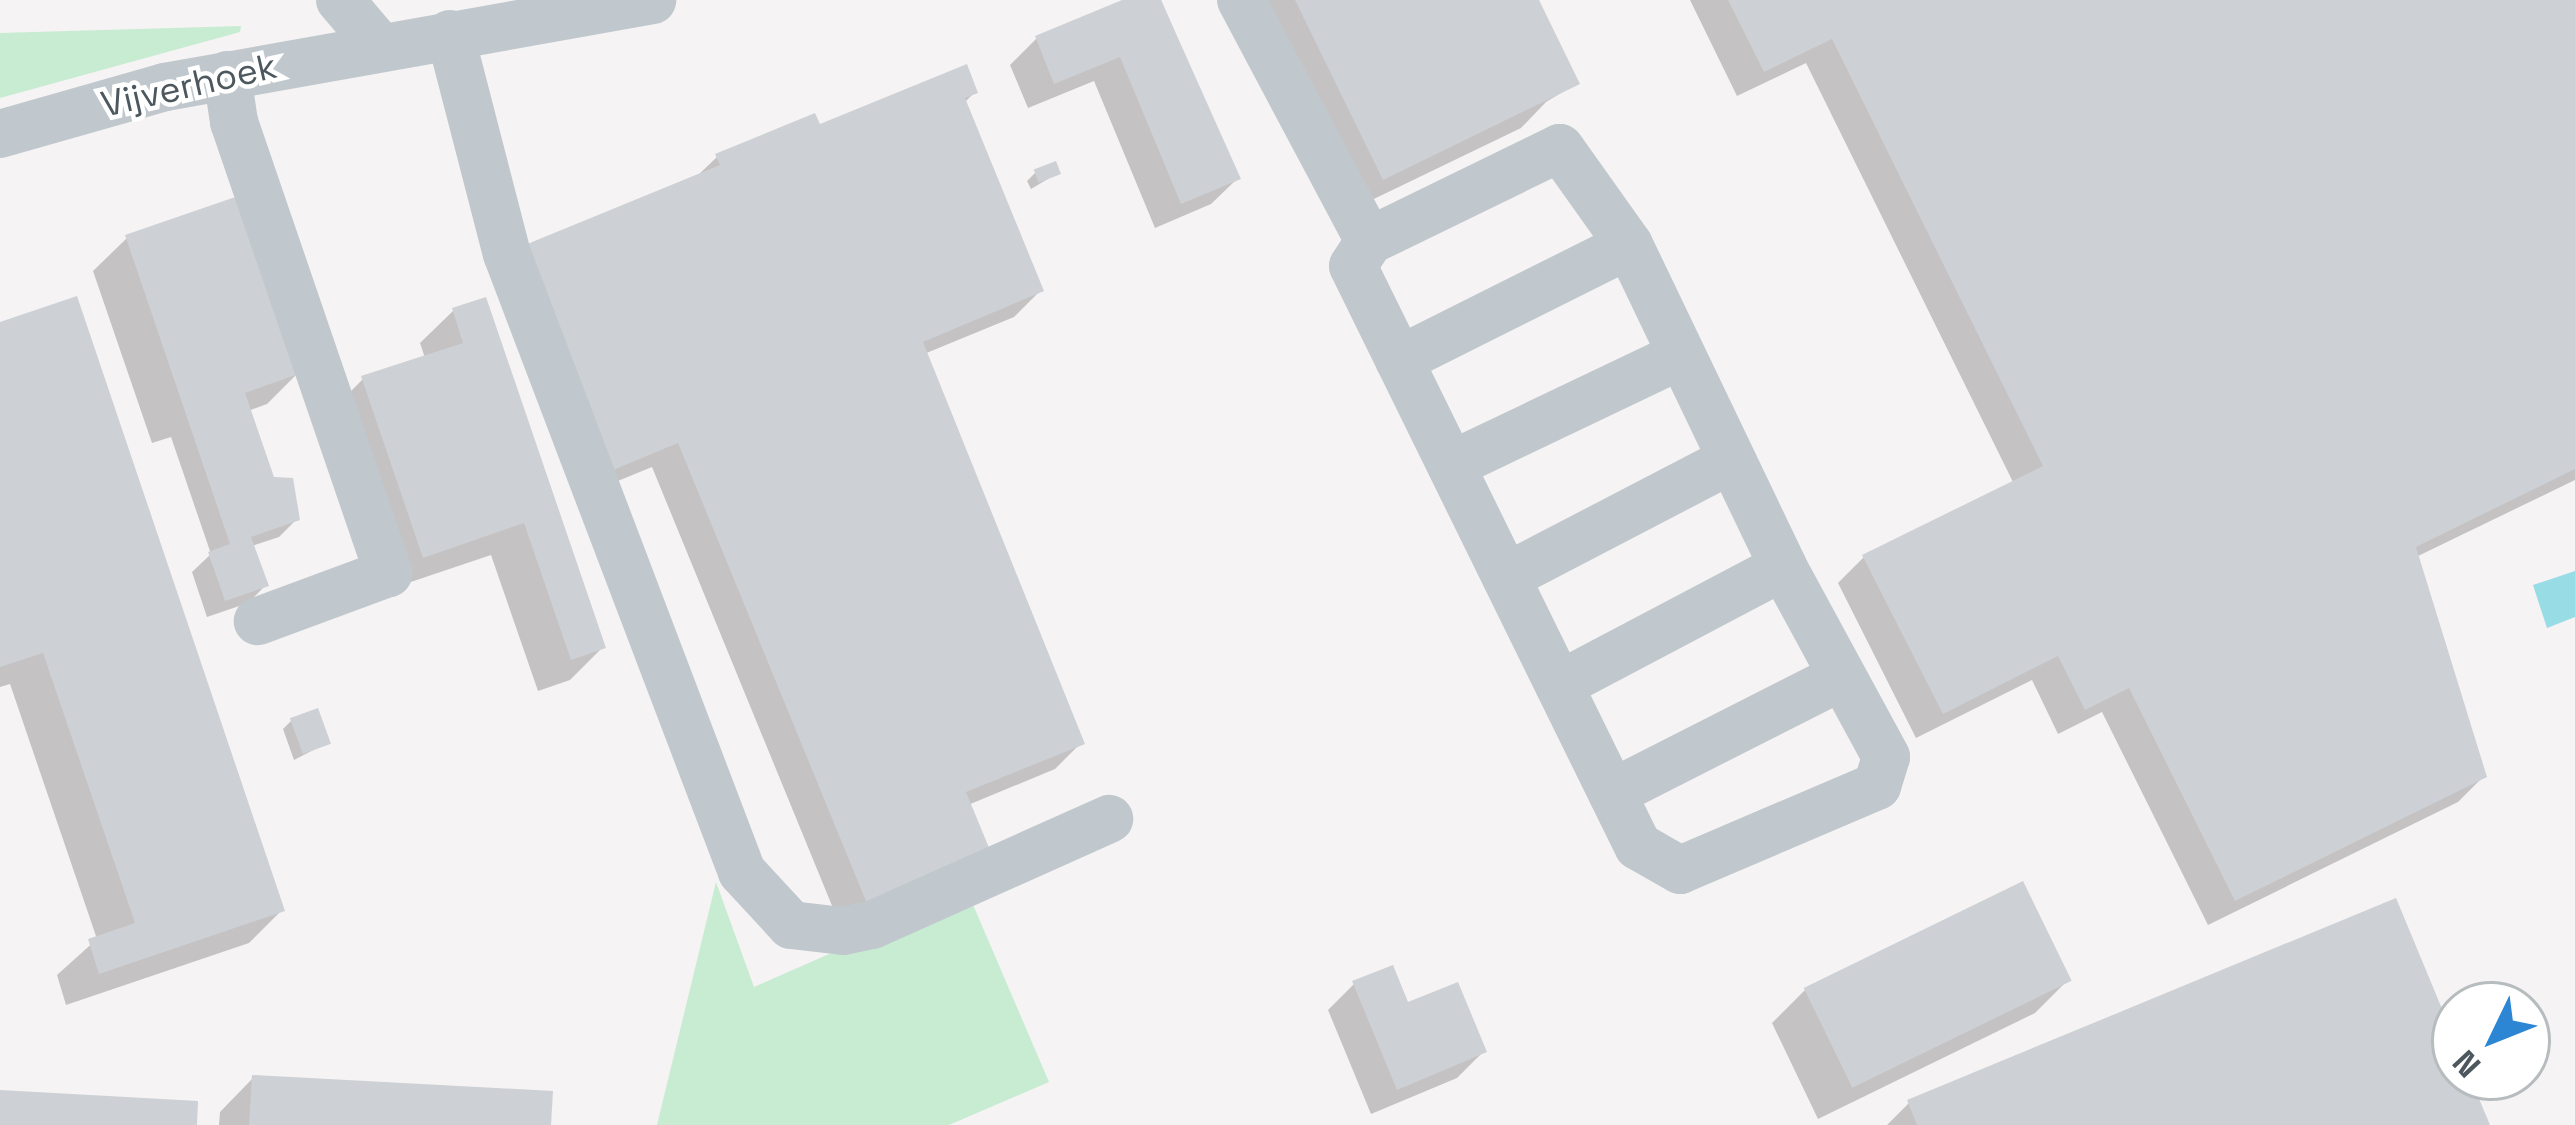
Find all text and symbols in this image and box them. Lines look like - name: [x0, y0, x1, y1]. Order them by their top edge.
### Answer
- street label: Vijverhoek: [97, 45, 281, 127]
- north arrow: [2431, 981, 2551, 1101]
- text: N: [2444, 1041, 2490, 1086]

